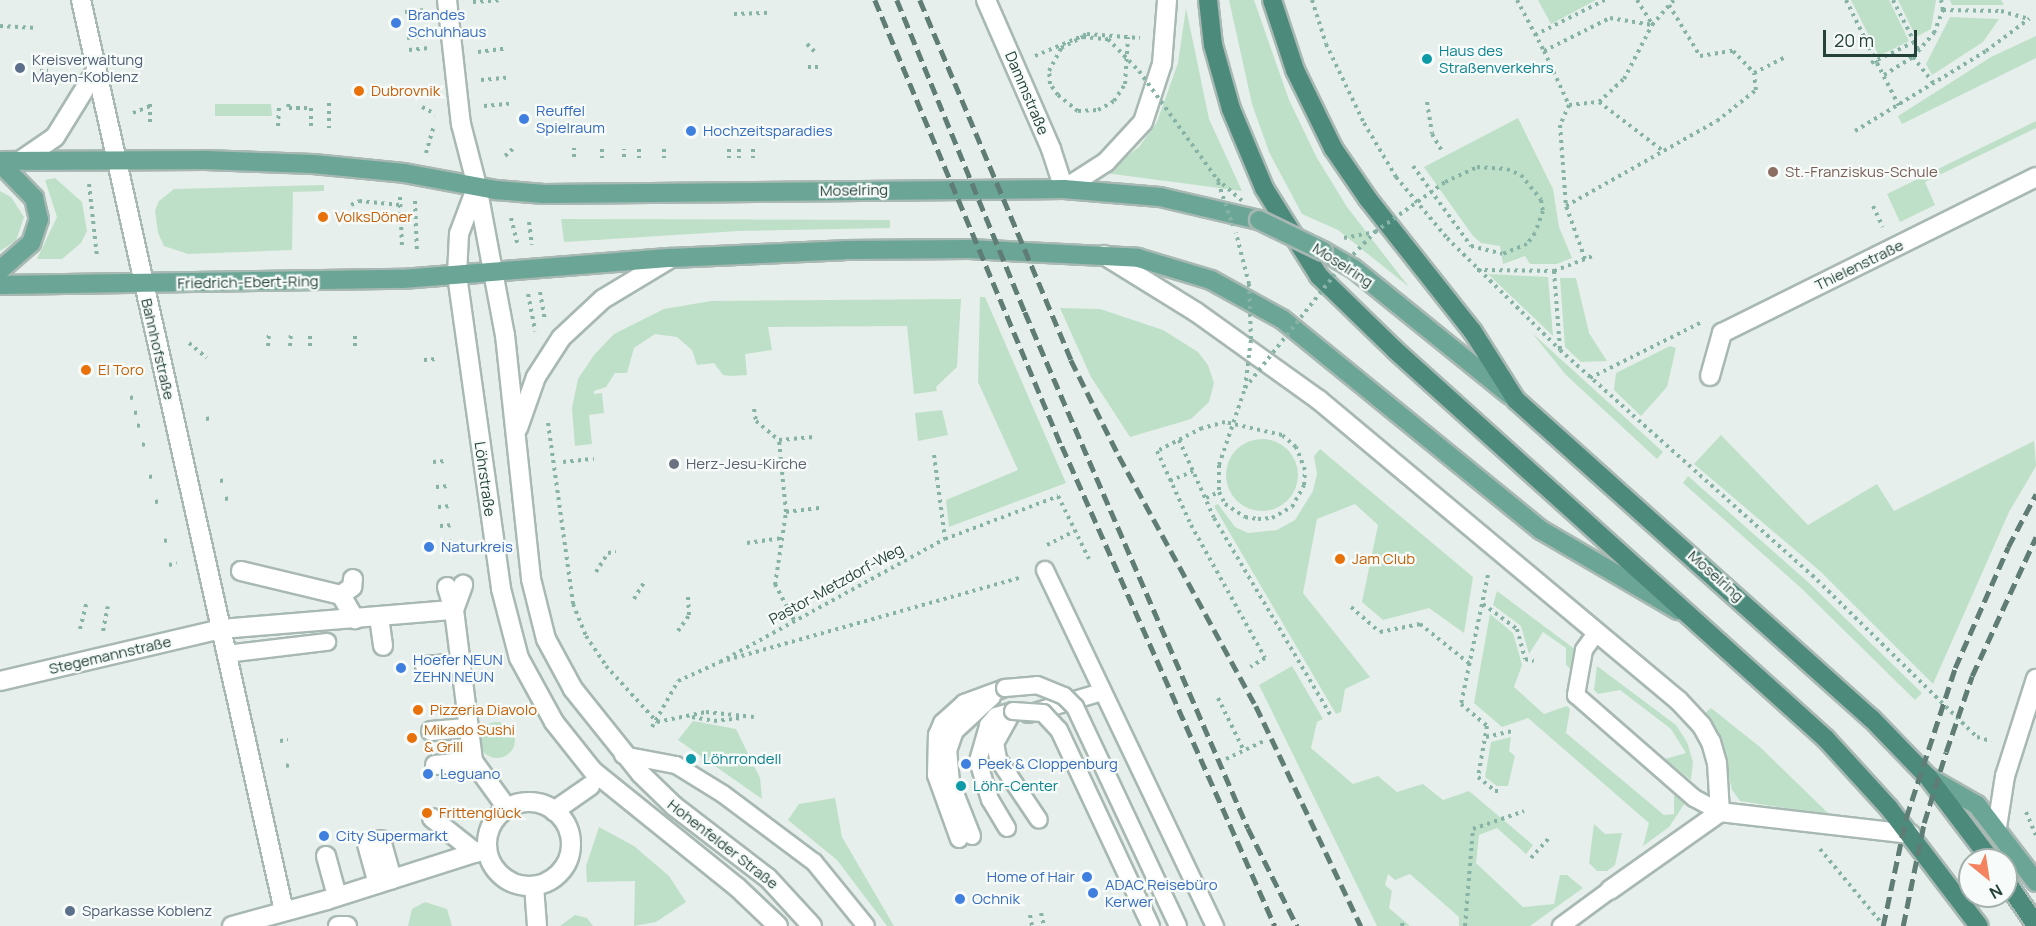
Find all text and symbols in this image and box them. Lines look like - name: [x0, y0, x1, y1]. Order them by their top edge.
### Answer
- place label: Brandes Schuhhaus: [408, 5, 486, 40]
- marker: Brandes Schuhhaus: [389, 16, 403, 30]
- scale bar: [1826, 18, 1920, 56]
- text: 20 m: [1834, 28, 1874, 52]
- place label: Haus des Straßenverkehrs: [1439, 41, 1554, 76]
- street label: Dammstraße: [1001, 49, 1053, 137]
- place label: Kreisverwaltung Mayen-Koblenz: [32, 50, 143, 85]
- marker: Haus des Straßenverkehrs: [1420, 52, 1434, 66]
- marker: Kreisverwaltung Mayen-Koblenz: [13, 61, 27, 75]
- place label: Dubrovnik: [371, 82, 440, 100]
- marker: Dubrovnik: [352, 84, 366, 98]
- place label: Reuffel Spielraum: [536, 101, 605, 136]
- marker: Reuffel Spielraum: [517, 112, 531, 126]
- place label: Hochzeitsparadies: [703, 122, 833, 140]
- marker: Hochzeitsparadies: [684, 124, 698, 138]
- place label: St.-Franziskus-Schule: [1785, 163, 1938, 181]
- marker: St.-Franziskus-Schule: [1766, 165, 1780, 179]
- street label: Moselring: [820, 180, 888, 200]
- place label: VolksDöner: [335, 208, 413, 226]
- marker: VolksDöner: [316, 210, 330, 224]
- street label: Thielenstraße: [1812, 236, 1906, 294]
- street label: Moselring: [1309, 239, 1377, 291]
- street label: Friedrich-Ebert-Ring: [177, 272, 319, 292]
- street label: Bahnhofstraße: [138, 297, 178, 401]
- place label: El Toro: [98, 361, 144, 379]
- marker: El Toro: [79, 363, 93, 377]
- street label: Löhrstraße: [471, 440, 499, 518]
- place label: Herz-Jesu-Kirche: [686, 455, 807, 473]
- marker: Herz-Jesu-Kirche: [667, 457, 681, 471]
- place label: Naturkreis: [441, 538, 513, 556]
- marker: Naturkreis: [422, 540, 436, 554]
- street label: Pastor-Metzdorf-Weg: [766, 540, 906, 628]
- street label: Moselring: [1685, 546, 1747, 606]
- place label: Jam Club: [1352, 550, 1415, 568]
- marker: Jam Club: [1333, 552, 1347, 566]
- street label: Stegemannstraße: [47, 632, 173, 678]
- place label: Hoefer NEUN ZEHN NEUN: [413, 650, 503, 685]
- marker: Hoefer NEUN ZEHN NEUN: [394, 661, 408, 675]
- place label: Pizzeria Diavolo: [430, 701, 537, 719]
- marker: Pizzeria Diavolo: [411, 703, 425, 717]
- place label: Mikado Sushi & Grill: [424, 720, 515, 755]
- marker: Mikado Sushi & Grill: [405, 731, 419, 745]
- place label: Löhrrondell: [703, 750, 781, 768]
- marker: Löhrrondell: [684, 752, 698, 766]
- place label: Peek & Cloppenburg: [978, 755, 1118, 773]
- marker: Peek & Cloppenburg: [959, 757, 973, 771]
- place label: Leguano: [440, 765, 500, 783]
- marker: Leguano: [421, 767, 435, 781]
- place label: Löhr-Center: [973, 777, 1058, 795]
- marker: Löhr-Center: [954, 779, 968, 793]
- street label: Hohenfelder Straße: [664, 795, 782, 893]
- place label: Frittenglück: [439, 804, 521, 822]
- marker: Frittenglück: [420, 806, 434, 820]
- place label: City Supermarkt: [336, 827, 448, 845]
- marker: City Supermarkt: [317, 829, 331, 843]
- north arrow: [1958, 848, 2018, 908]
- place label: Home of Hair: [987, 868, 1075, 886]
- marker: Home of Hair: [1080, 870, 1094, 884]
- place label: ADAC Reisebüro Kerwer: [1105, 875, 1217, 910]
- text: N: [1986, 879, 2006, 904]
- marker: ADAC Reisebüro Kerwer: [1086, 886, 1100, 900]
- place label: Ochnik: [972, 890, 1020, 908]
- marker: Ochnik: [953, 892, 967, 906]
- place label: Sparkasse Koblenz: [82, 902, 212, 920]
- marker: Sparkasse Koblenz: [63, 904, 77, 918]

